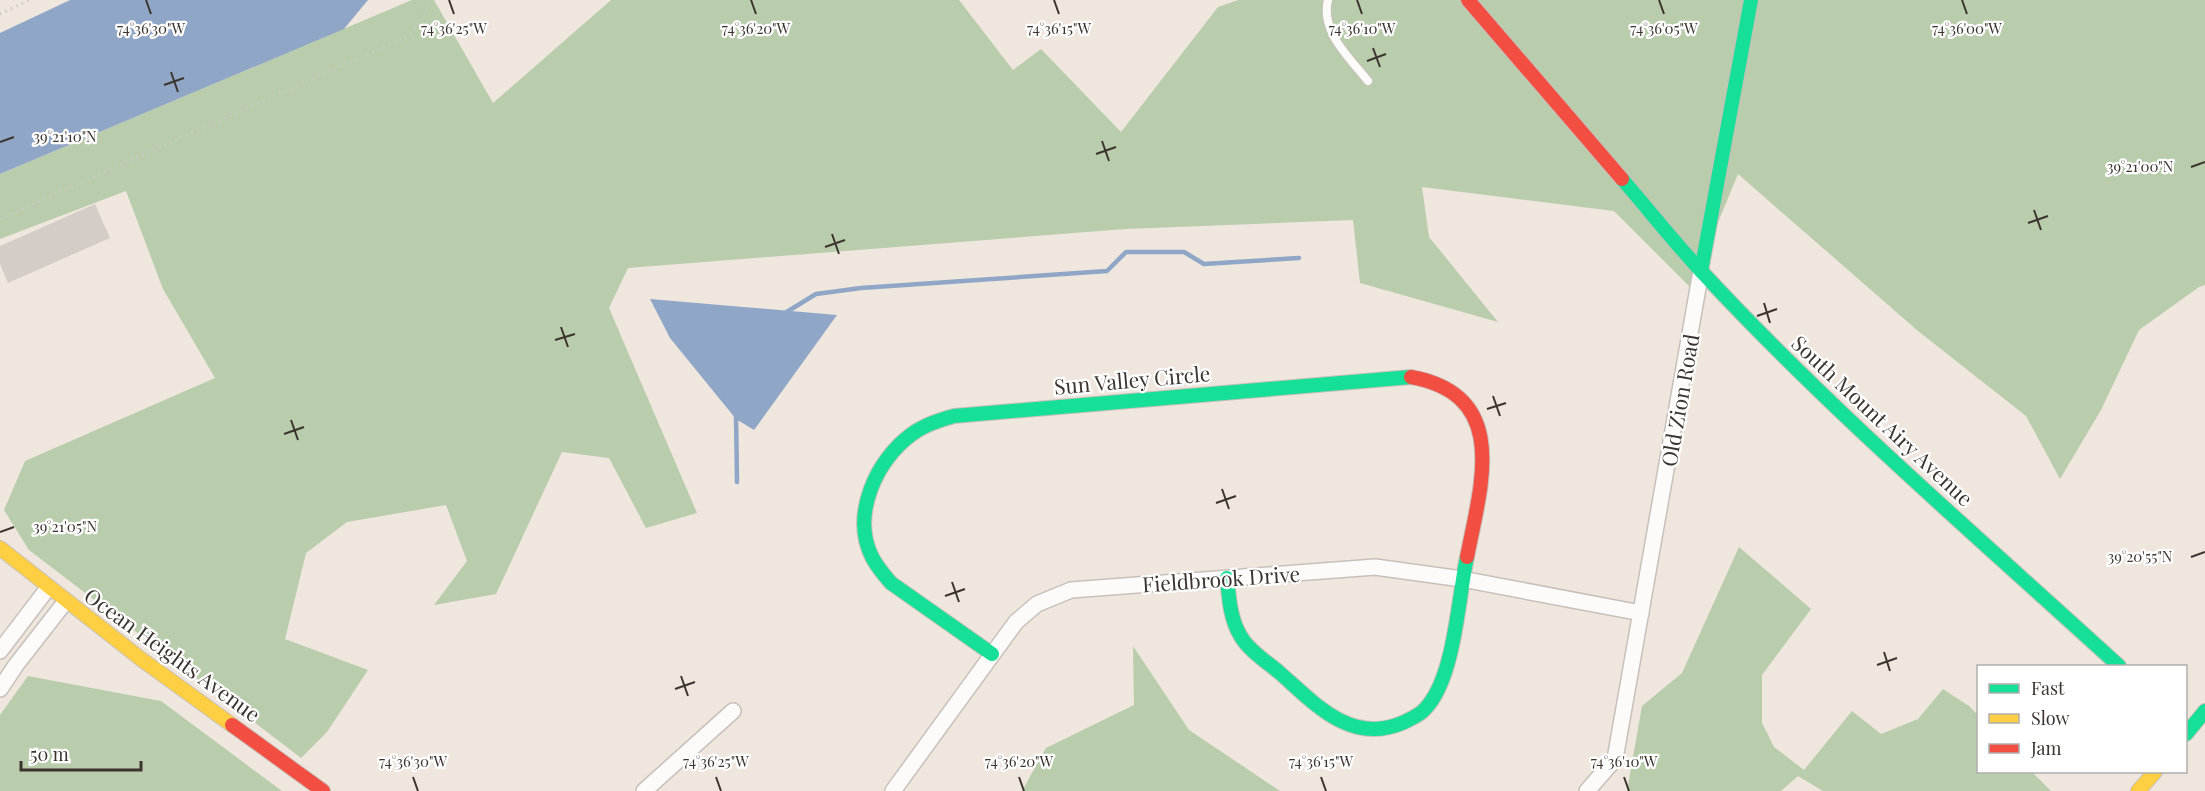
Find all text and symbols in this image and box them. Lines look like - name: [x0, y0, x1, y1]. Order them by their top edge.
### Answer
- text: 74°36'30"W: [117, 18, 185, 38]
- text: 74°36'25"W: [421, 18, 487, 38]
- text: 74°36'20"W: [722, 18, 791, 38]
- text: 74°36'15"W: [1027, 18, 1091, 38]
- text: 74°36'10"W: [1329, 18, 1396, 38]
- text: 74°36'05"W: [1630, 18, 1698, 38]
- text: 74°36'00"W: [1932, 18, 2002, 38]
- text: 39°21'10"N: [33, 126, 97, 146]
- text: 39°21'00"N: [2107, 156, 2174, 176]
- street label: South Mount Airy Avenue: [1786, 328, 1980, 512]
- street label: Old Zion Road: [1654, 331, 1704, 469]
- street label: Sun Valley Circle: [1053, 358, 1211, 400]
- text: 39°21'05"N: [33, 516, 97, 536]
- text: 39°20'55"N: [2108, 546, 2173, 566]
- street label: Fieldbrook Drive: [1141, 559, 1301, 597]
- street label: Ocean Heights Avenue: [79, 581, 267, 727]
- legend: [1977, 665, 2187, 773]
- text: Fast: [2031, 676, 2065, 700]
- text: Slow: [2031, 706, 2069, 730]
- scale bar: [21, 734, 141, 772]
- text: Jam: [2030, 736, 2061, 760]
- text: 50 m: [30, 742, 69, 766]
- text: 74°36'30"W: [379, 751, 447, 771]
- text: 74°36'25"W: [683, 751, 749, 771]
- text: 74°36'20"W: [985, 751, 1054, 771]
- text: 74°36'15"W: [1289, 751, 1353, 771]
- text: 74°36'10"W: [1591, 751, 1658, 771]

